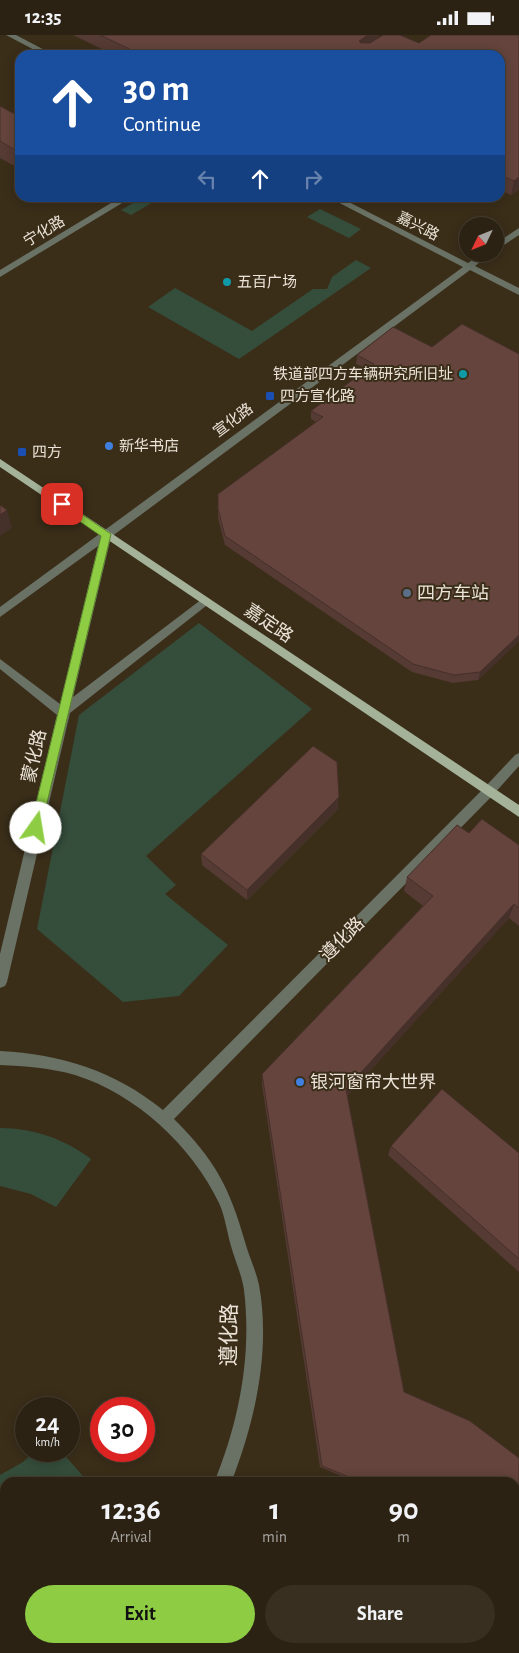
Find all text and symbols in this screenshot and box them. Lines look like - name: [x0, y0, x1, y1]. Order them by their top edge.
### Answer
- text: 12:35: [25, 8, 62, 27]
- icon: ahead: [40, 70, 105, 135]
- text: 30 m: [123, 72, 190, 107]
- text: Continue: [123, 113, 201, 135]
- icon: left: [193, 165, 221, 193]
- icon: ahead: [246, 165, 274, 193]
- icon: right: [299, 165, 327, 193]
- street label: 嘉兴路: [394, 209, 442, 243]
- street label: 宁化路: [20, 212, 67, 249]
- north arrow: [459, 217, 504, 263]
- map controls: [459, 217, 504, 262]
- place label: 五百广场: [237, 274, 297, 290]
- marker: 五百广场: [221, 276, 233, 288]
- place label: 铁道部四方车辆研究所旧址: [273, 366, 453, 382]
- marker: 铁道部四方车辆研究所旧址: [457, 368, 469, 380]
- place label: 四方宣化路: [280, 387, 355, 404]
- marker: 四方宣化路: [264, 390, 276, 402]
- street label: 宣化路: [210, 399, 256, 440]
- place label: 新华书店: [119, 437, 179, 454]
- marker: 新华书店: [103, 440, 115, 452]
- place label: 四方: [32, 444, 62, 460]
- marker: 四方: [16, 446, 28, 458]
- pin: [41, 483, 83, 525]
- icon: arrive: [48, 490, 76, 518]
- place label: 四方车站: [417, 583, 489, 603]
- marker: 四方车站: [401, 587, 413, 599]
- street label: 嘉定路: [241, 600, 297, 646]
- street label: 蒙化路: [18, 727, 50, 785]
- position arrow: [9, 801, 61, 853]
- street label: 遵化路: [316, 913, 368, 965]
- place label: 银河窗帘大世界: [310, 1072, 436, 1092]
- marker: 银河窗帘大世界: [294, 1076, 306, 1088]
- street label: 遵化路: [217, 1303, 241, 1367]
- speed limit sign: 30: [90, 1397, 155, 1462]
- text: 24: [35, 1411, 60, 1436]
- text: km/h: [35, 1436, 60, 1448]
- text: 12:36: [101, 1495, 161, 1525]
- text: 1: [269, 1495, 280, 1525]
- text: 90: [388, 1495, 419, 1525]
- text: Arrival: [110, 1529, 152, 1545]
- text: min: [262, 1529, 287, 1545]
- text: m: [397, 1529, 410, 1545]
- button: Exit: [25, 1585, 255, 1643]
- button: Share: [265, 1585, 495, 1643]

